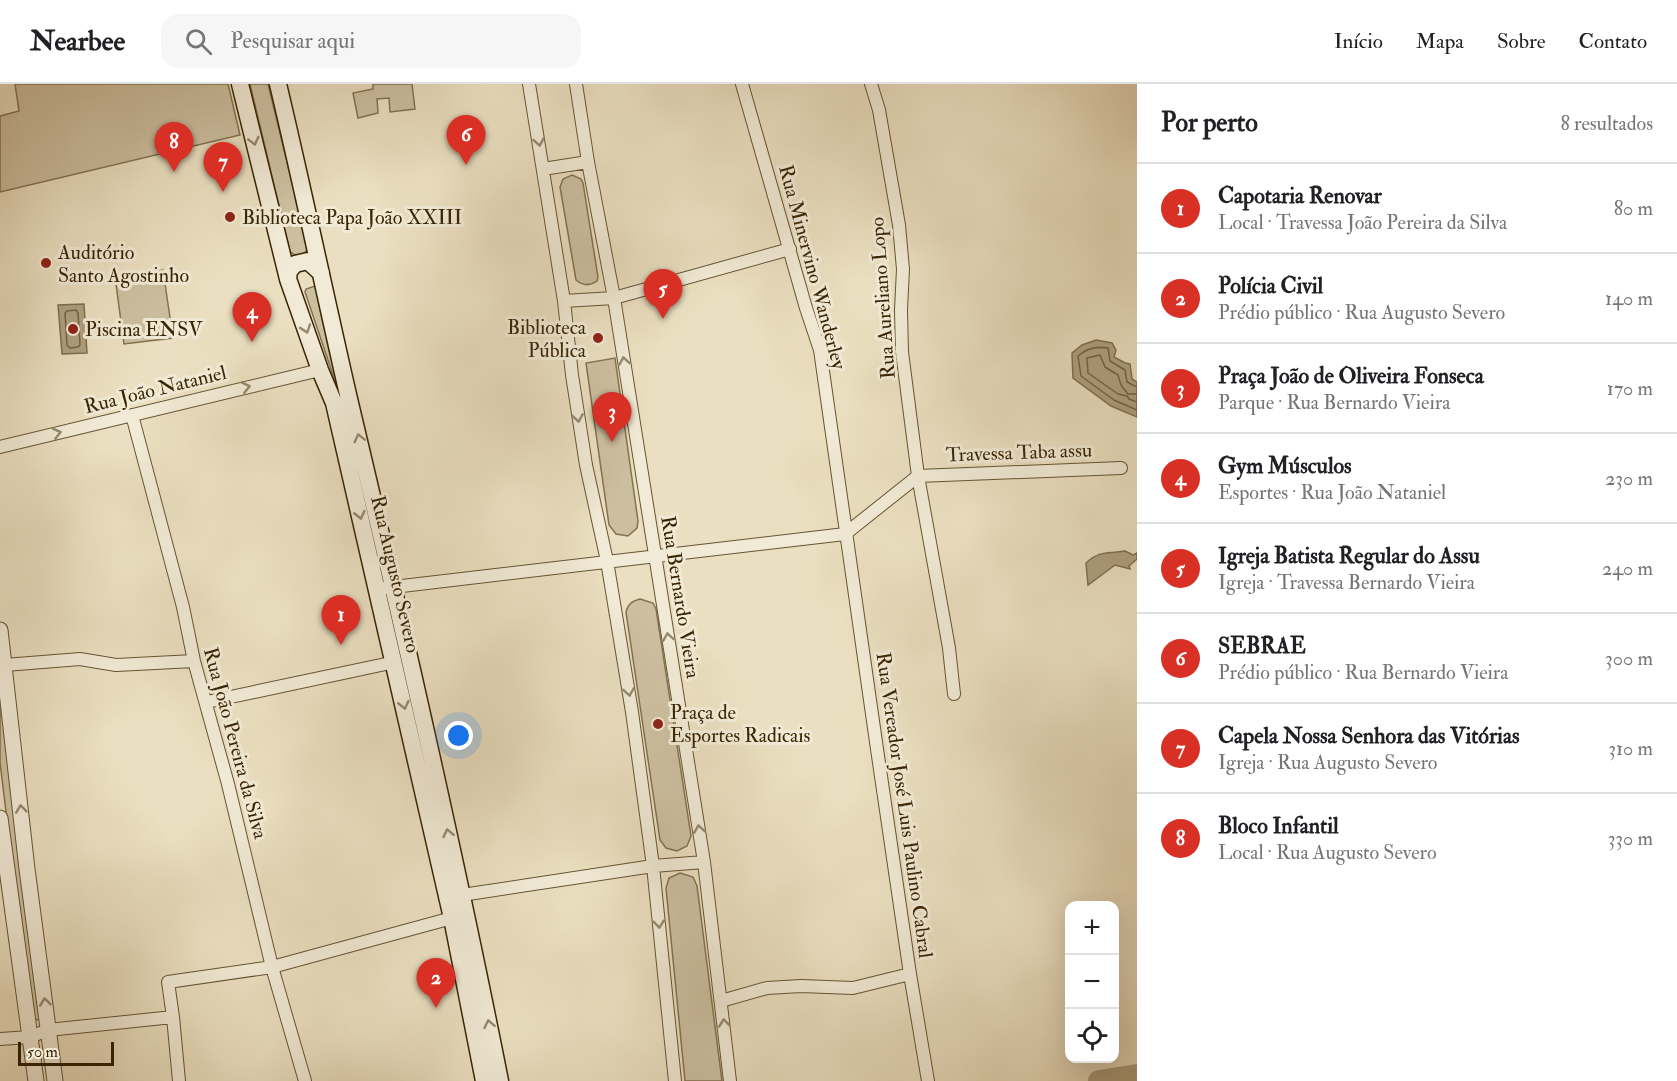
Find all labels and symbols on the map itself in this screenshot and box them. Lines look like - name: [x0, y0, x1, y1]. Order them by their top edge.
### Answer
- pin: 6: [446, 116, 486, 165]
- pin: 8: [154, 122, 194, 172]
- one-way arrow: [246, 136, 259, 146]
- one-way arrow: [532, 137, 544, 146]
- pin: 7: [204, 142, 242, 192]
- street label: Rua Minervino Wanderley: [773, 162, 852, 373]
- place label: Biblioteca Papa João XXIII: [242, 205, 462, 231]
- marker: Biblioteca Papa João XXIII: [223, 210, 237, 224]
- street label: Rua Aureliano Lopo: [864, 216, 902, 380]
- place label: Auditório Santo Agostinho: [57, 240, 189, 288]
- marker: Auditório Santo Agostinho: [39, 256, 53, 270]
- pin: 5: [644, 270, 682, 319]
- pin: 4: [232, 292, 272, 342]
- place label: Biblioteca Pública: [507, 315, 587, 363]
- place label: Piscina ENSV: [85, 317, 203, 342]
- marker: Piscina ENSV: [66, 322, 80, 336]
- one-way arrow: [298, 323, 311, 334]
- marker: Biblioteca Pública: [591, 331, 605, 345]
- one-way arrow: [618, 357, 631, 367]
- street label: Rua João Nataniel: [81, 360, 229, 419]
- one-way arrow: [241, 382, 251, 395]
- pin: 3: [592, 392, 632, 442]
- one-way arrow: [572, 413, 584, 422]
- one-way arrow: [52, 428, 62, 441]
- one-way arrow: [353, 433, 366, 443]
- street label: Travessa Taba assu: [945, 437, 1093, 468]
- street label: Rua Augusto Severo: [365, 493, 426, 655]
- one-way arrow: [353, 510, 366, 520]
- street label: Rua Bernardo Vieira: [655, 514, 706, 681]
- pin: 1: [322, 596, 360, 645]
- one-way arrow: [662, 632, 675, 642]
- street label: Rua João Pereira da Silva: [198, 645, 273, 842]
- street label: Rua Vereador José Luis Paulino Cabral: [871, 651, 938, 960]
- one-way arrow: [622, 687, 634, 697]
- one-way arrow: [397, 700, 410, 710]
- place label: Praça de Esportes Radicais: [670, 700, 811, 749]
- marker: Praça de Esportes Radicais: [651, 717, 665, 731]
- your location: [444, 721, 473, 750]
- one-way arrow: [15, 804, 27, 813]
- one-way arrow: [693, 825, 706, 835]
- one-way arrow: [443, 828, 456, 838]
- one-way arrow: [652, 920, 665, 929]
- pin: 2: [416, 958, 456, 1008]
- one-way arrow: [39, 998, 51, 1007]
- one-way arrow: [718, 1018, 731, 1027]
- one-way arrow: [483, 1019, 496, 1029]
- scale bar: [18, 1039, 114, 1066]

